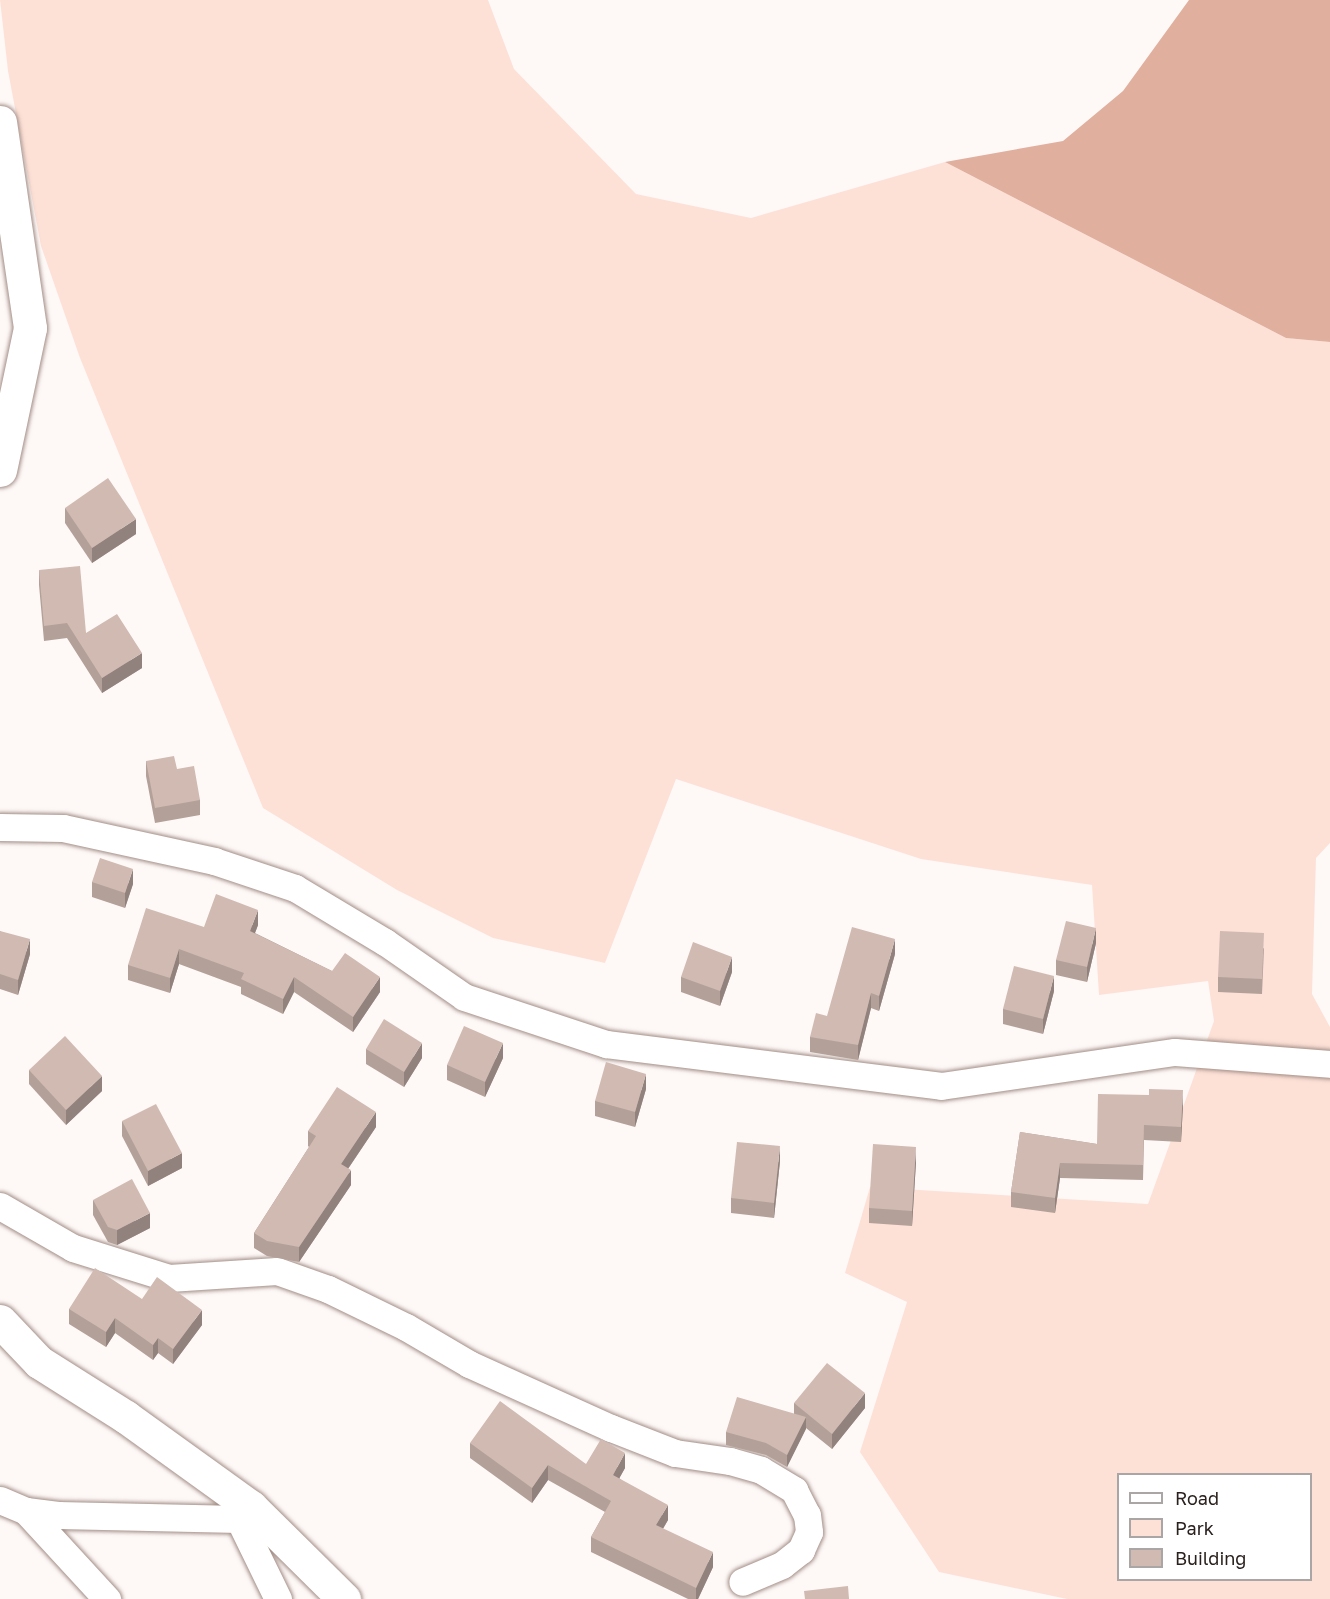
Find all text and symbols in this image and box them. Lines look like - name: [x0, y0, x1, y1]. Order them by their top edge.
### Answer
- legend: [1117, 1473, 1312, 1581]
- text: Road: [1175, 1487, 1219, 1509]
- text: Park: [1175, 1517, 1214, 1539]
- text: Building: [1175, 1547, 1246, 1569]

